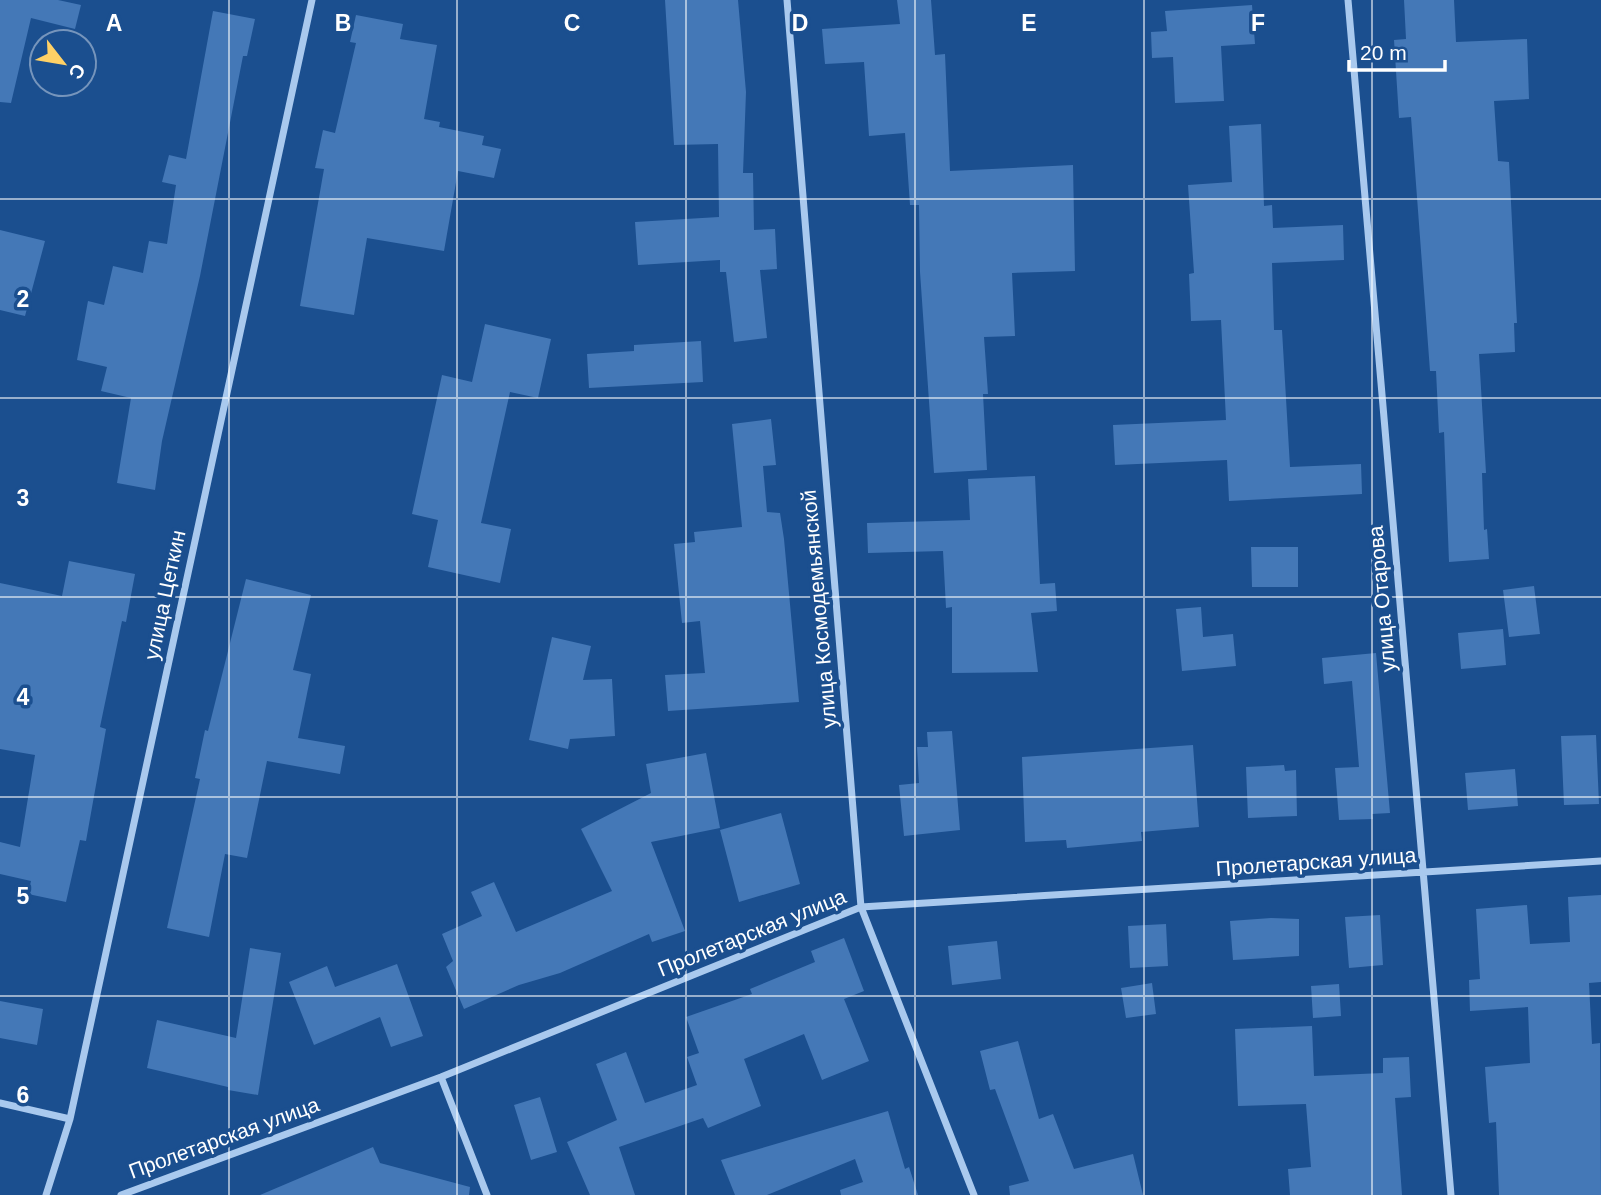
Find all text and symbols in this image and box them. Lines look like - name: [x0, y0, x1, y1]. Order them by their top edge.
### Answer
- text: A: [106, 10, 122, 36]
- text: B: [335, 10, 351, 36]
- text: C: [564, 10, 580, 36]
- text: D: [792, 10, 808, 36]
- text: E: [1021, 10, 1037, 36]
- text: F: [1251, 10, 1265, 36]
- north arrow: [28, 28, 98, 98]
- scale bar: [1349, 28, 1445, 72]
- text: 20 m: [1360, 41, 1407, 64]
- text: С: [64, 60, 90, 83]
- text: 2: [17, 286, 29, 312]
- text: 3: [17, 485, 29, 511]
- street label: улица Космодемьянской: [797, 489, 840, 729]
- street label: улица Отарова: [1364, 525, 1399, 673]
- street label: улица Цеткин: [140, 528, 190, 662]
- text: 4: [17, 684, 30, 710]
- street label: Пролетарская улица: [1215, 843, 1417, 880]
- text: 5: [17, 883, 30, 909]
- street label: Пролетарская улица: [654, 884, 849, 981]
- text: 6: [17, 1082, 29, 1108]
- street label: Пролетарская улица: [126, 1092, 322, 1183]

